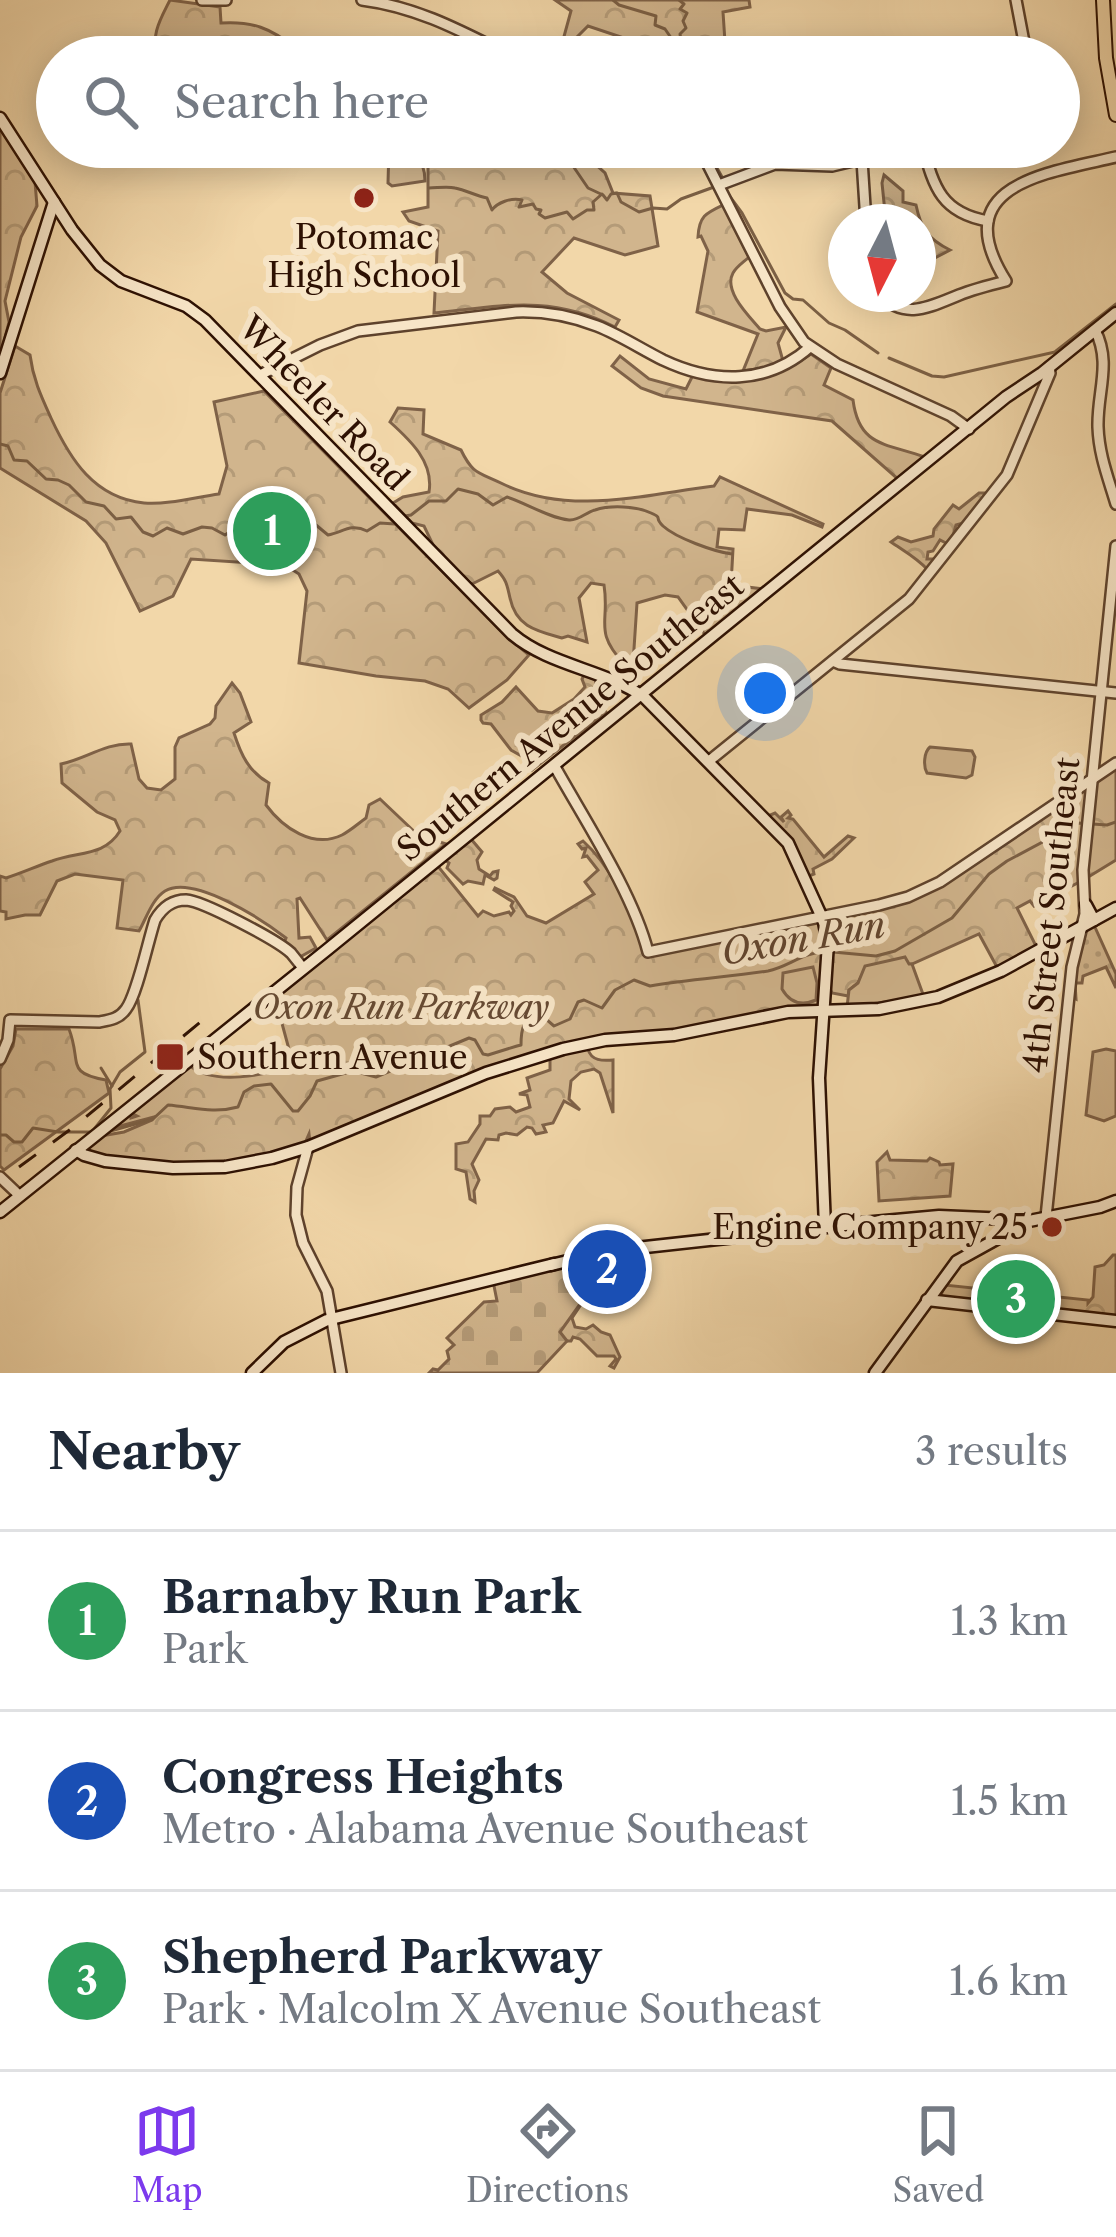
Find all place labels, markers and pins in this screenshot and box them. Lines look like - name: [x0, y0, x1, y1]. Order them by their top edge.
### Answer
- marker: Potomac High School: [351, 185, 377, 211]
- place label: Potomac High School: [267, 217, 461, 296]
- pin: 1: [233, 486, 311, 576]
- place label: Southern Avenue: [197, 1037, 467, 1078]
- marker: Southern Avenue: [154, 1041, 186, 1073]
- place label: Engine Company 25: [712, 1207, 1028, 1248]
- marker: Engine Company 25: [1039, 1214, 1065, 1240]
- pin: 2: [568, 1224, 646, 1314]
- pin: 3: [977, 1254, 1055, 1344]

